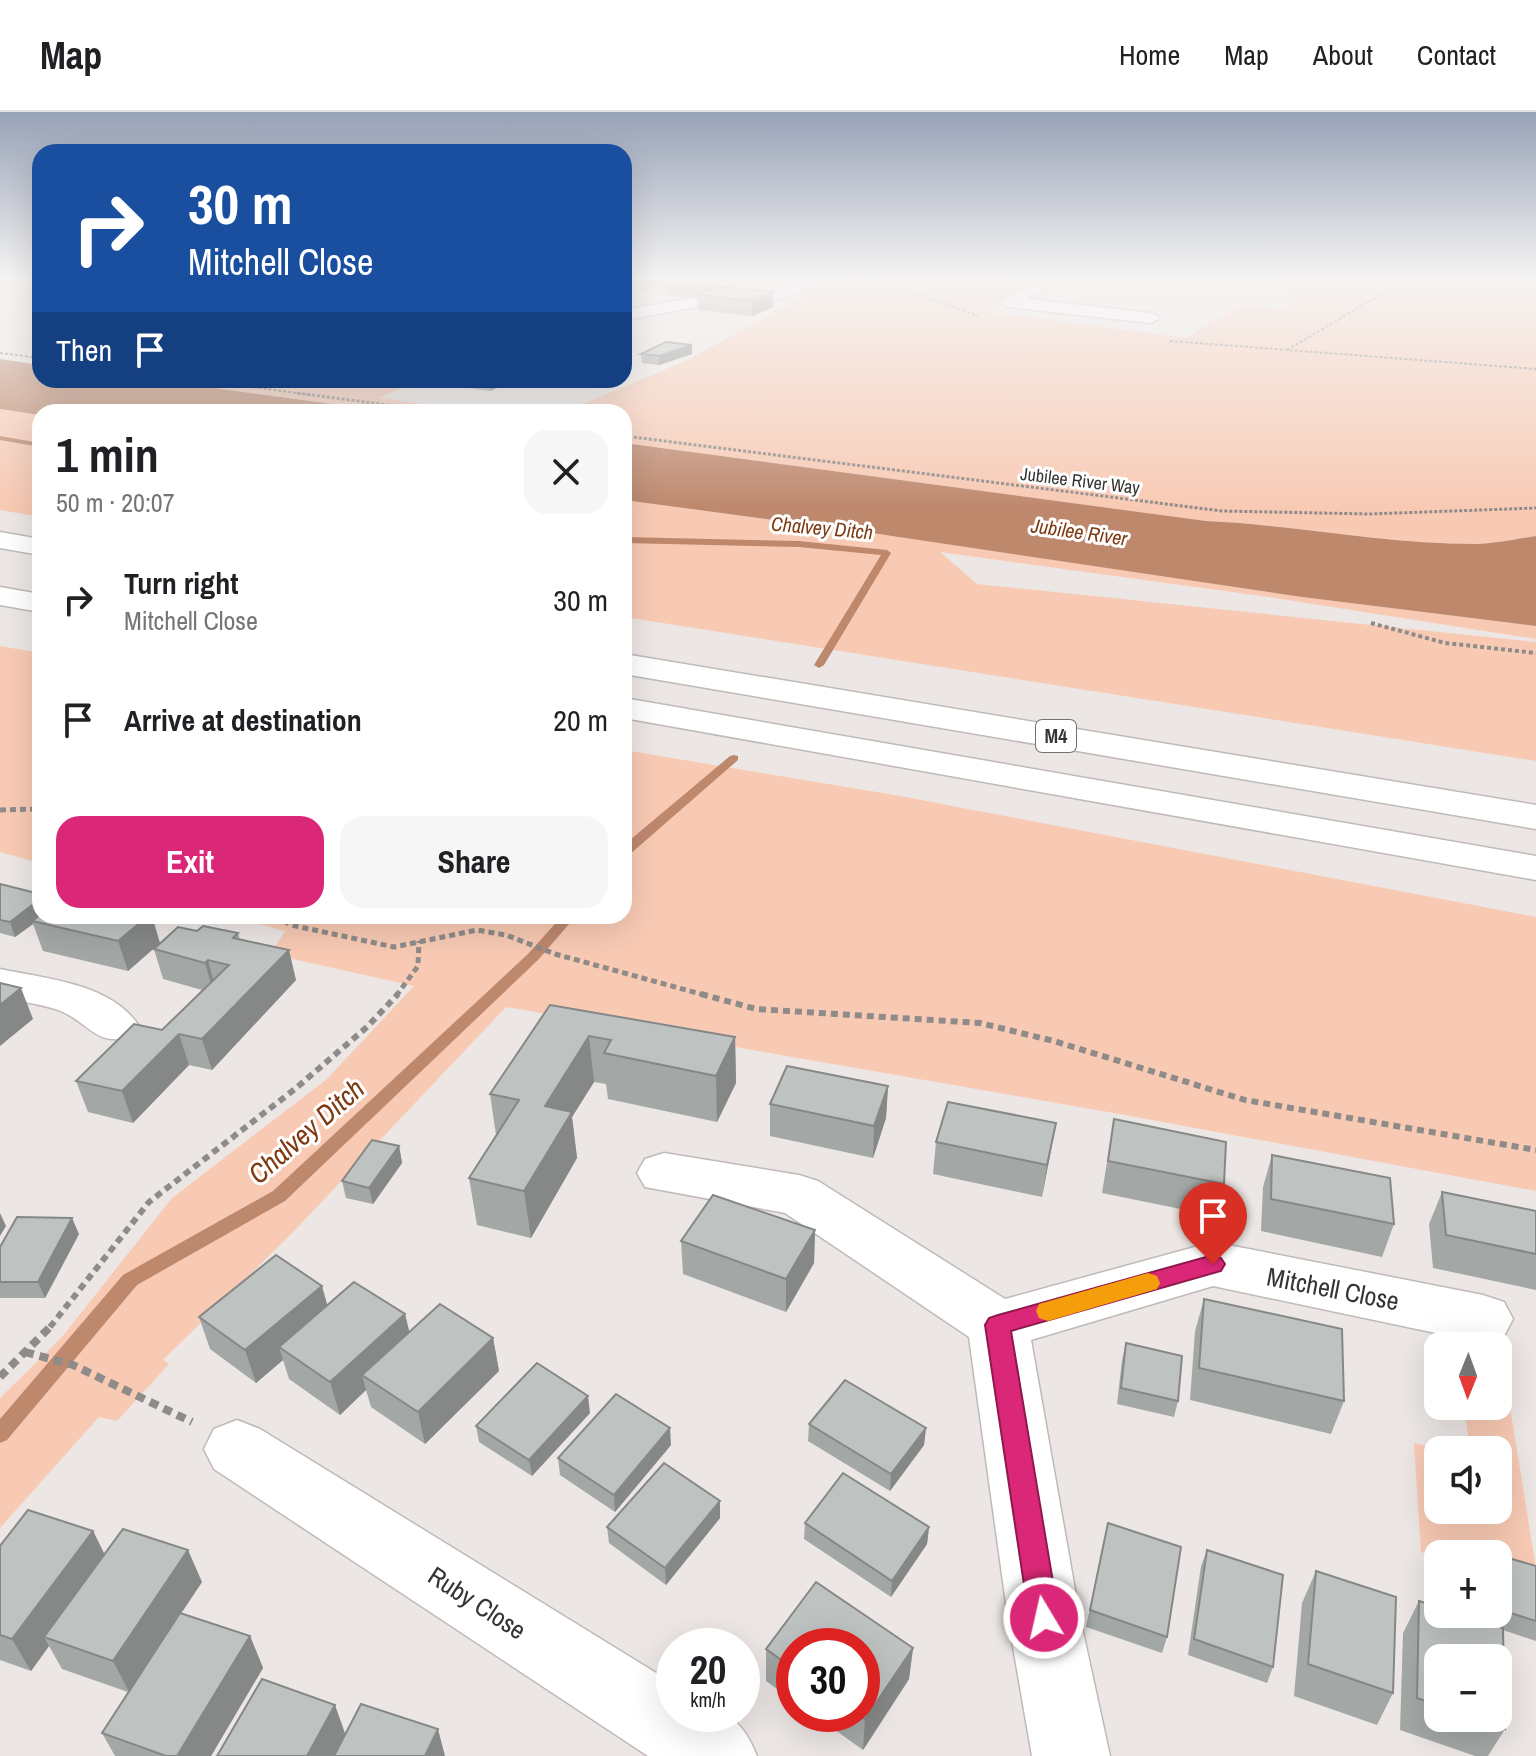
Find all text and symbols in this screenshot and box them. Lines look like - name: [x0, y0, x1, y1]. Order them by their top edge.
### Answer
- text: Map: [40, 30, 102, 81]
- text: Home: [1119, 36, 1180, 74]
- text: Map: [1224, 36, 1269, 74]
- text: About: [1313, 36, 1373, 74]
- text: Contact: [1417, 36, 1496, 74]
- text: 30 m: [188, 166, 293, 241]
- icon: right: [56, 176, 160, 280]
- text: Mitchell Close: [188, 238, 373, 286]
- icon: arrive: [128, 328, 172, 372]
- text: Then: [56, 330, 112, 370]
- text: 1 min: [56, 422, 159, 487]
- button: close: [524, 430, 608, 514]
- street label: Jubilee River Way: [1019, 461, 1142, 500]
- text: 50 m · 20:07: [56, 485, 175, 520]
- water label: Chalvey Ditch: [770, 510, 874, 545]
- water label: Jubilee River: [1028, 511, 1129, 552]
- text: Turn right: [124, 563, 238, 603]
- icon: right: [56, 578, 100, 622]
- text: 30 m: [553, 580, 608, 620]
- text: Mitchell Close: [124, 603, 258, 638]
- icon: arrive: [56, 698, 100, 742]
- text: Arrive at destination: [124, 700, 362, 740]
- text: 20 m: [553, 700, 608, 740]
- road number: M4: [1036, 720, 1076, 752]
- button: Exit: [56, 816, 324, 908]
- button: Share: [340, 816, 608, 908]
- water label: Chalvey Ditch: [240, 1070, 372, 1192]
- pin: [1179, 1182, 1247, 1264]
- icon: arrive: [1191, 1194, 1235, 1238]
- street label: Mitchell Close: [1264, 1259, 1402, 1318]
- north arrow: [1424, 1332, 1512, 1420]
- map controls: [1424, 1332, 1512, 1732]
- button: sound: [1424, 1436, 1512, 1524]
- button: +: [1424, 1540, 1512, 1628]
- street label: Ruby Close: [422, 1558, 533, 1647]
- position arrow: [1002, 1576, 1086, 1660]
- speed limit sign: 30: [776, 1628, 880, 1732]
- text: 20: [690, 1643, 726, 1696]
- button: −: [1424, 1644, 1512, 1732]
- text: km/h: [690, 1686, 726, 1713]

